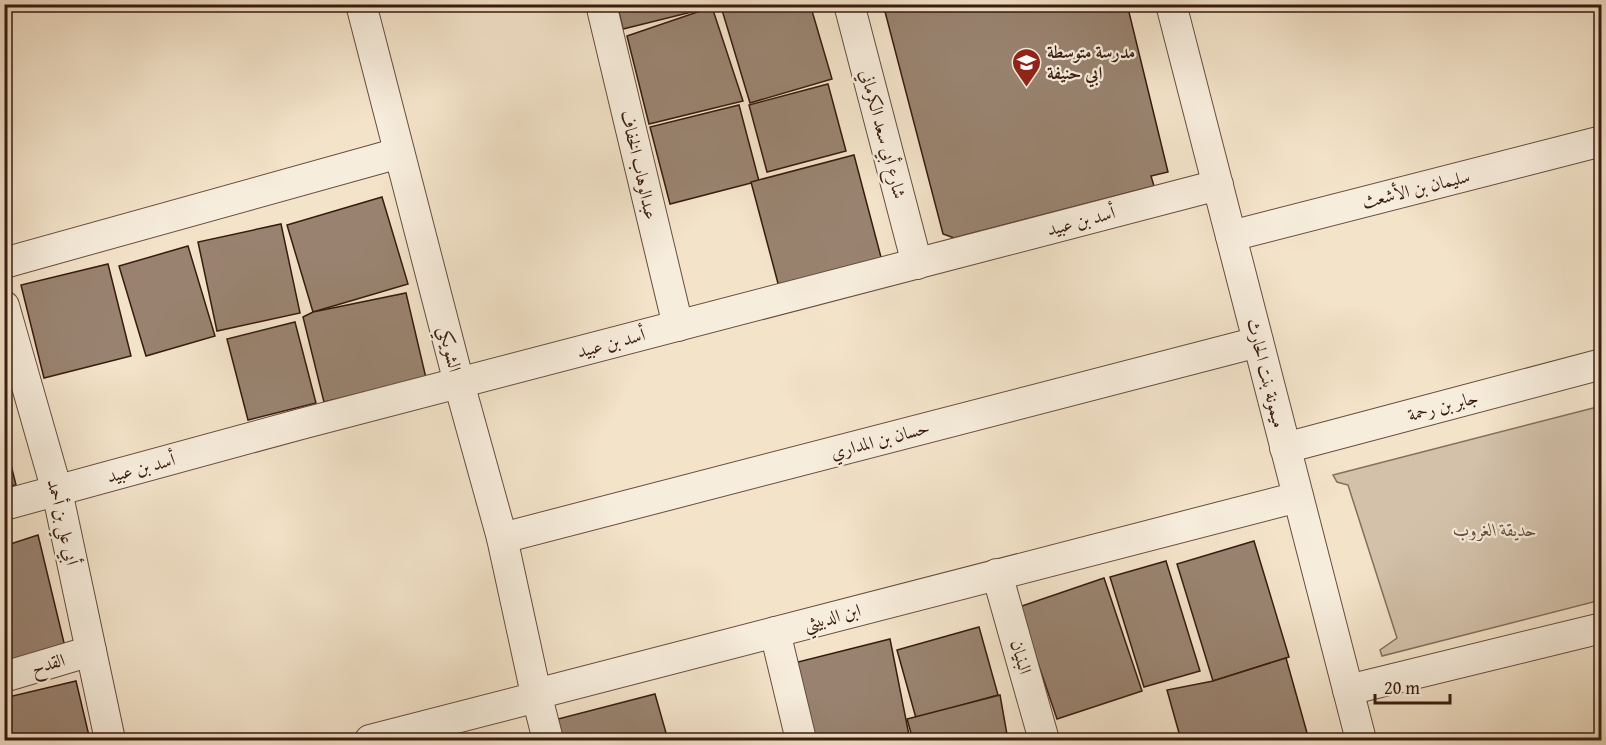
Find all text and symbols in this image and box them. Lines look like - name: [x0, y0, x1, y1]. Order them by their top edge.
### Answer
- place label: مدرسة متوسطة ابي حنيفة: [1047, 38, 1135, 88]
- school or university icon: مدرسة متوسطة ابي حنيفة: [1010, 46, 1042, 88]
- street label: شارع أبي سعد الكرماني: [851, 66, 914, 202]
- street label: عبدالوهاب الخفاف: [614, 108, 665, 222]
- street label: سليمان بن الأشعث: [1359, 162, 1473, 215]
- street label: أسد بن عبيد: [1044, 198, 1119, 243]
- street label: ميمونة بنت الحارث: [1240, 315, 1293, 430]
- street label: أسد بن عبيد: [574, 320, 649, 365]
- street label: الشويكي: [428, 323, 469, 376]
- street label: جابر بن رحمة: [1405, 383, 1481, 428]
- street label: حسان بن المداري: [827, 413, 933, 468]
- street label: أسد بن عبيد: [104, 445, 179, 490]
- street label: أبي علي بن أحمد: [37, 476, 87, 569]
- park label: حديقة الغروب: [1453, 516, 1537, 543]
- street label: ابن الدبيثي: [800, 596, 865, 641]
- street label: البنيان: [1004, 636, 1039, 677]
- street label: القدح: [28, 646, 69, 684]
- scale bar: [1375, 667, 1450, 705]
- text: 20 m: [1384, 674, 1420, 701]

